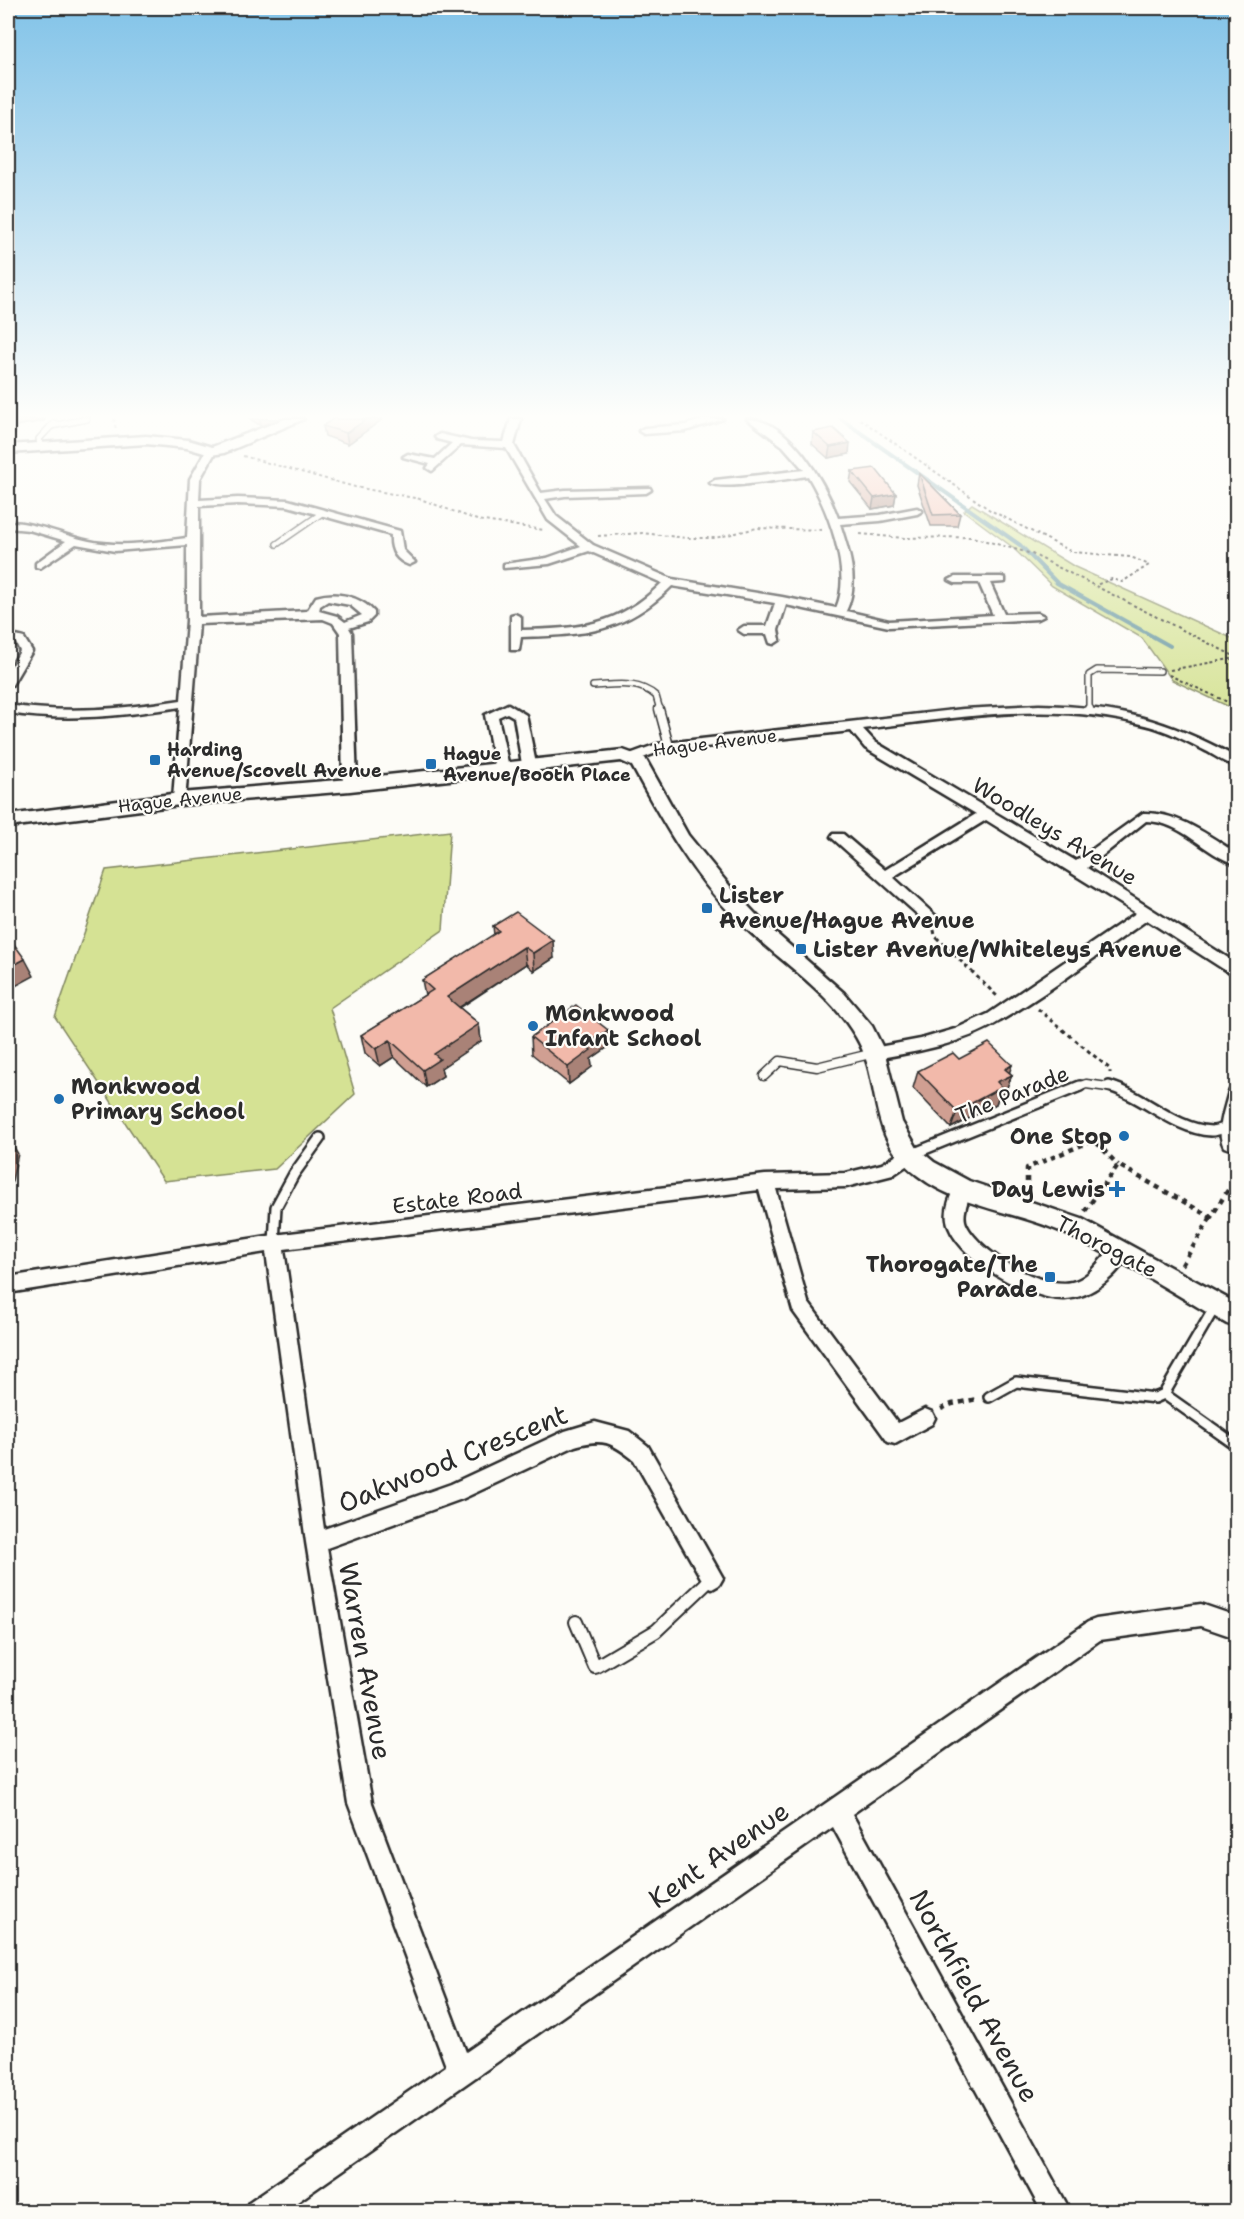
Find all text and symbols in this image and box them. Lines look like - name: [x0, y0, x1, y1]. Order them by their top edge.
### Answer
- street label: Hague Avenue: [652, 723, 778, 763]
- place label: Harding Avenue/Scovell Avenue: [167, 738, 382, 783]
- place label: Hague Avenue/Booth Place: [443, 742, 631, 787]
- marker: Harding Avenue/Scovell Avenue: [148, 753, 162, 767]
- marker: Hague Avenue/Booth Place: [424, 757, 438, 771]
- street label: Woodleys Avenue: [967, 771, 1143, 892]
- street label: Hague Avenue: [117, 782, 243, 818]
- place label: Lister Avenue/Hague Avenue: [719, 881, 975, 935]
- marker: Lister Avenue/Hague Avenue: [700, 901, 714, 915]
- place label: Lister Avenue/Whiteleys Avenue: [813, 935, 1182, 964]
- marker: Lister Avenue/Whiteleys Avenue: [794, 942, 808, 956]
- place label: Monkwood Infant School: [545, 999, 702, 1053]
- marker: Monkwood Infant School: [526, 1019, 540, 1033]
- street label: The Parade: [951, 1059, 1073, 1130]
- place label: Monkwood Primary School: [71, 1072, 245, 1126]
- marker: Monkwood Primary School: [52, 1092, 66, 1106]
- place label: One Stop: [1010, 1122, 1112, 1151]
- marker: One Stop: [1117, 1129, 1131, 1143]
- place label: Day Lewis: [991, 1175, 1105, 1204]
- street label: Estate Road: [391, 1176, 524, 1221]
- marker: Day Lewis: [1110, 1182, 1124, 1196]
- street label: Thorogate: [1051, 1209, 1162, 1284]
- place label: Thorogate/The Parade: [866, 1250, 1038, 1304]
- marker: Thorogate/The Parade: [1043, 1270, 1057, 1284]
- street label: Oakwood Crescent: [333, 1396, 573, 1521]
- street label: Warren Avenue: [330, 1559, 401, 1763]
- street label: Kent Avenue: [641, 1792, 796, 1917]
- street label: Northfield Avenue: [901, 1883, 1048, 2109]

